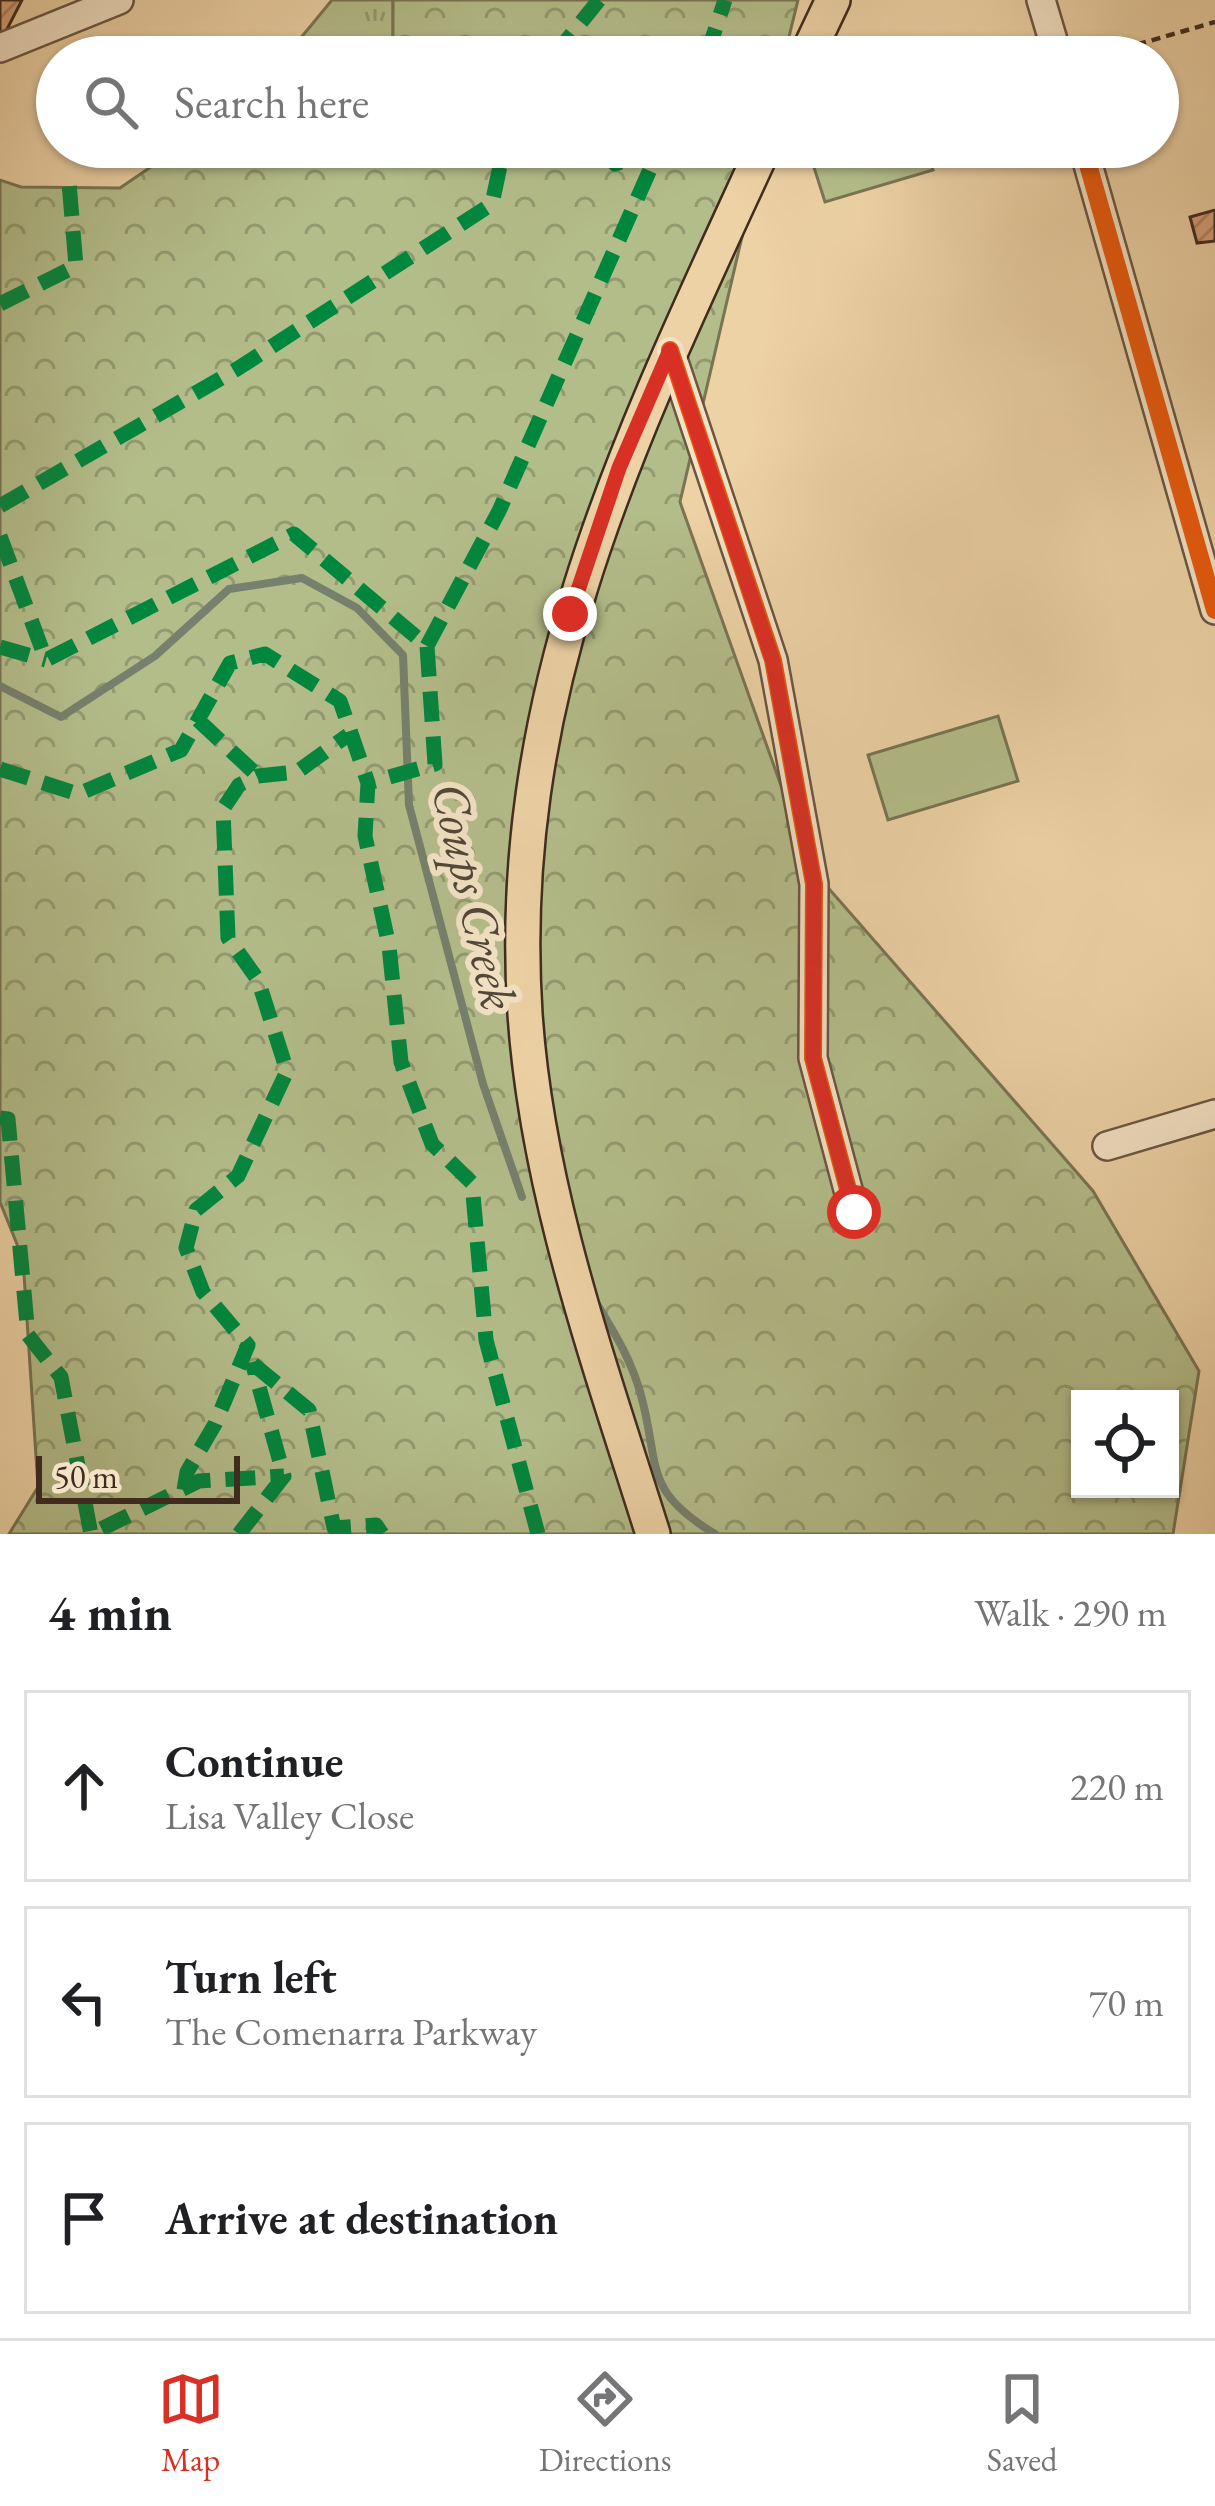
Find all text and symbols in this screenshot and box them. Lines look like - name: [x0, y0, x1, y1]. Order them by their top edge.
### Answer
- search box: [36, 36, 1179, 168]
- icon: search: [78, 69, 144, 135]
- text: Search here: [174, 73, 369, 131]
- route end: [543, 587, 597, 641]
- water label: Coups Creek: [417, 776, 533, 1016]
- route start: [827, 1185, 881, 1239]
- map controls: [1071, 1390, 1179, 1498]
- button: locate: [1071, 1390, 1179, 1498]
- scale bar: [36, 1450, 240, 1503]
- text: 50 m: [54, 1455, 118, 1498]
- text: 4 min: [48, 1579, 172, 1645]
- text: Walk · 290 m: [974, 1587, 1167, 1638]
- text: Continue: [165, 1732, 343, 1790]
- icon: ahead: [51, 1753, 117, 1819]
- text: 220 m: [1070, 1761, 1164, 1812]
- text: Lisa Valley Close: [165, 1790, 414, 1841]
- text: Turn left: [165, 1948, 337, 2006]
- icon: left: [51, 1969, 117, 2035]
- text: 70 m: [1088, 1977, 1164, 2028]
- text: The Comenarra Parkway: [165, 2006, 537, 2057]
- icon: arrive: [51, 2185, 117, 2251]
- text: Arrive at destination: [165, 2189, 558, 2247]
- tab: Map: [158, 2366, 224, 2481]
- tab: Directions: [539, 2366, 672, 2481]
- tab: Saved: [987, 2366, 1057, 2481]

